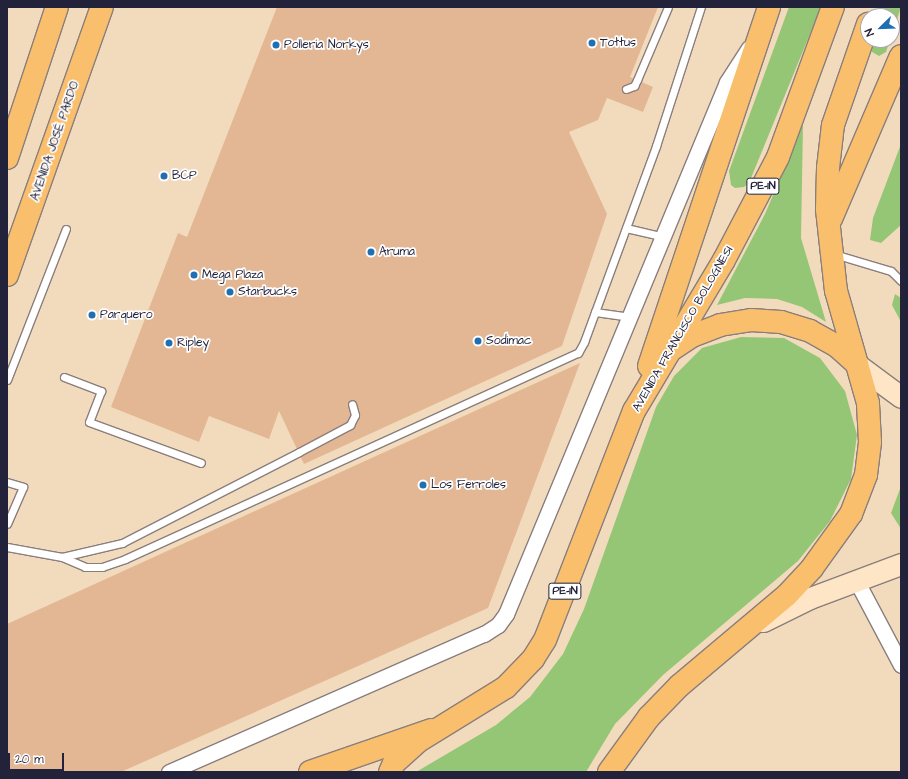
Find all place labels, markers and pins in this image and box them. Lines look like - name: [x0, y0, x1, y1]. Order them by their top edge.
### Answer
- place label: Tottus: [600, 36, 636, 50]
- place label: Pollería Norkys: [284, 38, 369, 52]
- marker: Tottus: [587, 38, 597, 48]
- marker: Pollería Norkys: [271, 40, 281, 50]
- place label: BCP: [172, 169, 197, 183]
- marker: BCP: [159, 171, 169, 181]
- place label: Aruma: [379, 245, 415, 259]
- marker: Aruma: [366, 247, 376, 257]
- place label: Mega Plaza: [202, 268, 263, 282]
- marker: Mega Plaza: [189, 270, 199, 280]
- place label: Starbucks: [238, 285, 297, 299]
- marker: Starbucks: [225, 287, 235, 297]
- place label: Parquero: [100, 308, 152, 322]
- marker: Parquero: [87, 310, 97, 320]
- place label: Sodimac: [486, 334, 531, 348]
- place label: Ripley: [177, 336, 209, 350]
- marker: Sodimac: [473, 336, 483, 346]
- marker: Ripley: [164, 338, 174, 348]
- place label: Los Ferroles: [431, 478, 506, 492]
- marker: Los Ferroles: [418, 480, 428, 490]

